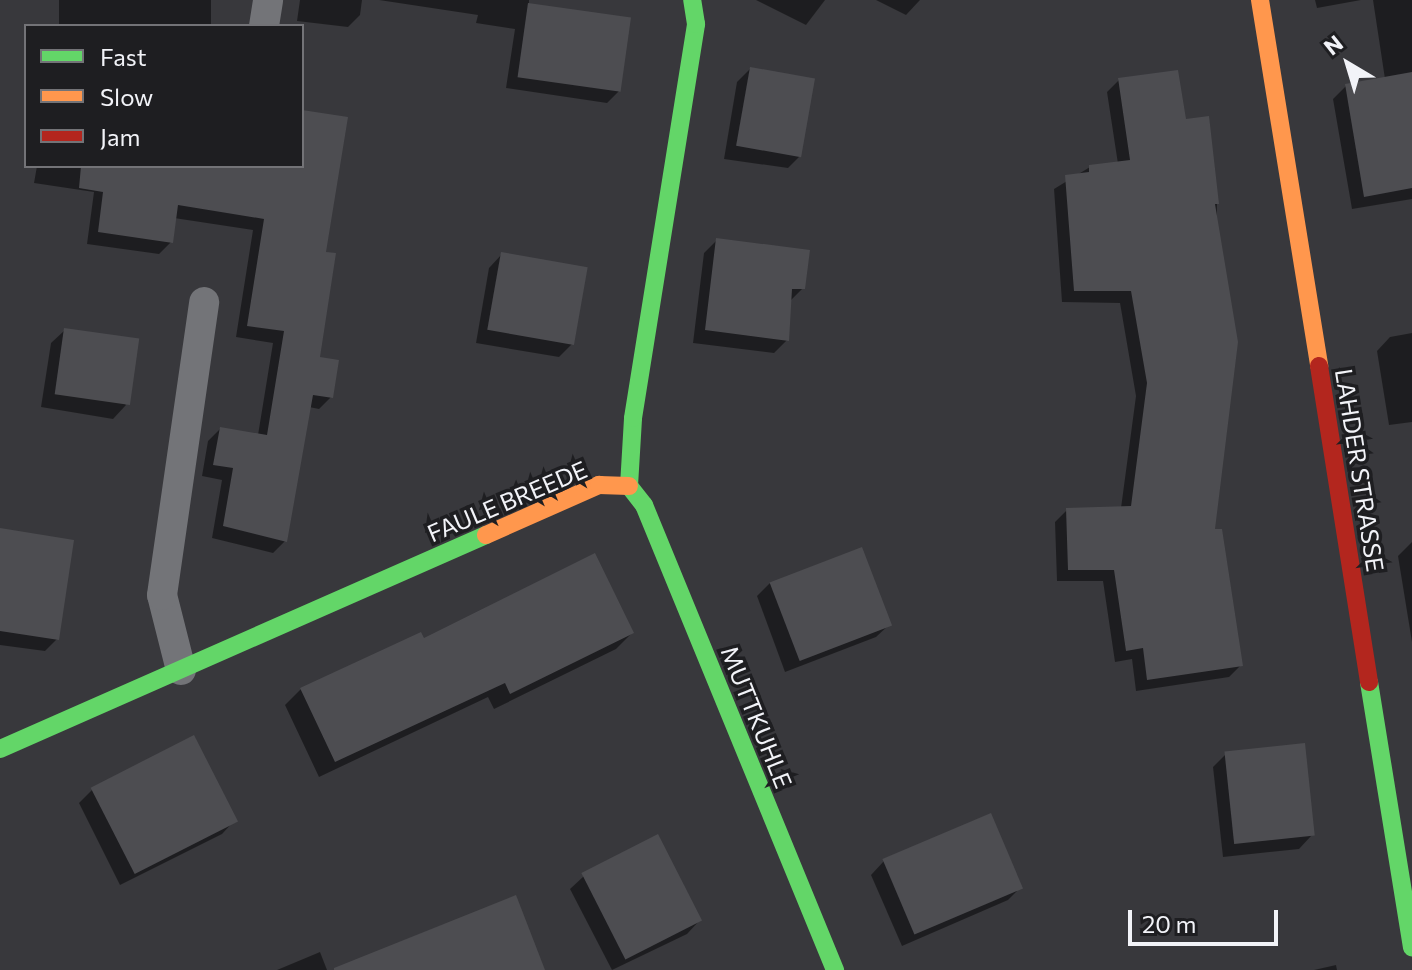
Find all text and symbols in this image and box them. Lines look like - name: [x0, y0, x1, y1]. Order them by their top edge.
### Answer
- legend: [24, 24, 304, 168]
- north arrow: [1308, 24, 1388, 104]
- text: N: [1318, 29, 1348, 60]
- text: Fast: [100, 42, 147, 71]
- text: Slow: [100, 82, 153, 111]
- text: Jam: [100, 122, 140, 151]
- street label: LAHDER STRASSE: [1330, 366, 1390, 574]
- street label: FAULE BREEDE: [423, 454, 591, 548]
- street label: MUTTKUHLE: [715, 642, 799, 792]
- scale bar: [1132, 894, 1282, 944]
- text: 20 m: [1142, 909, 1196, 938]

